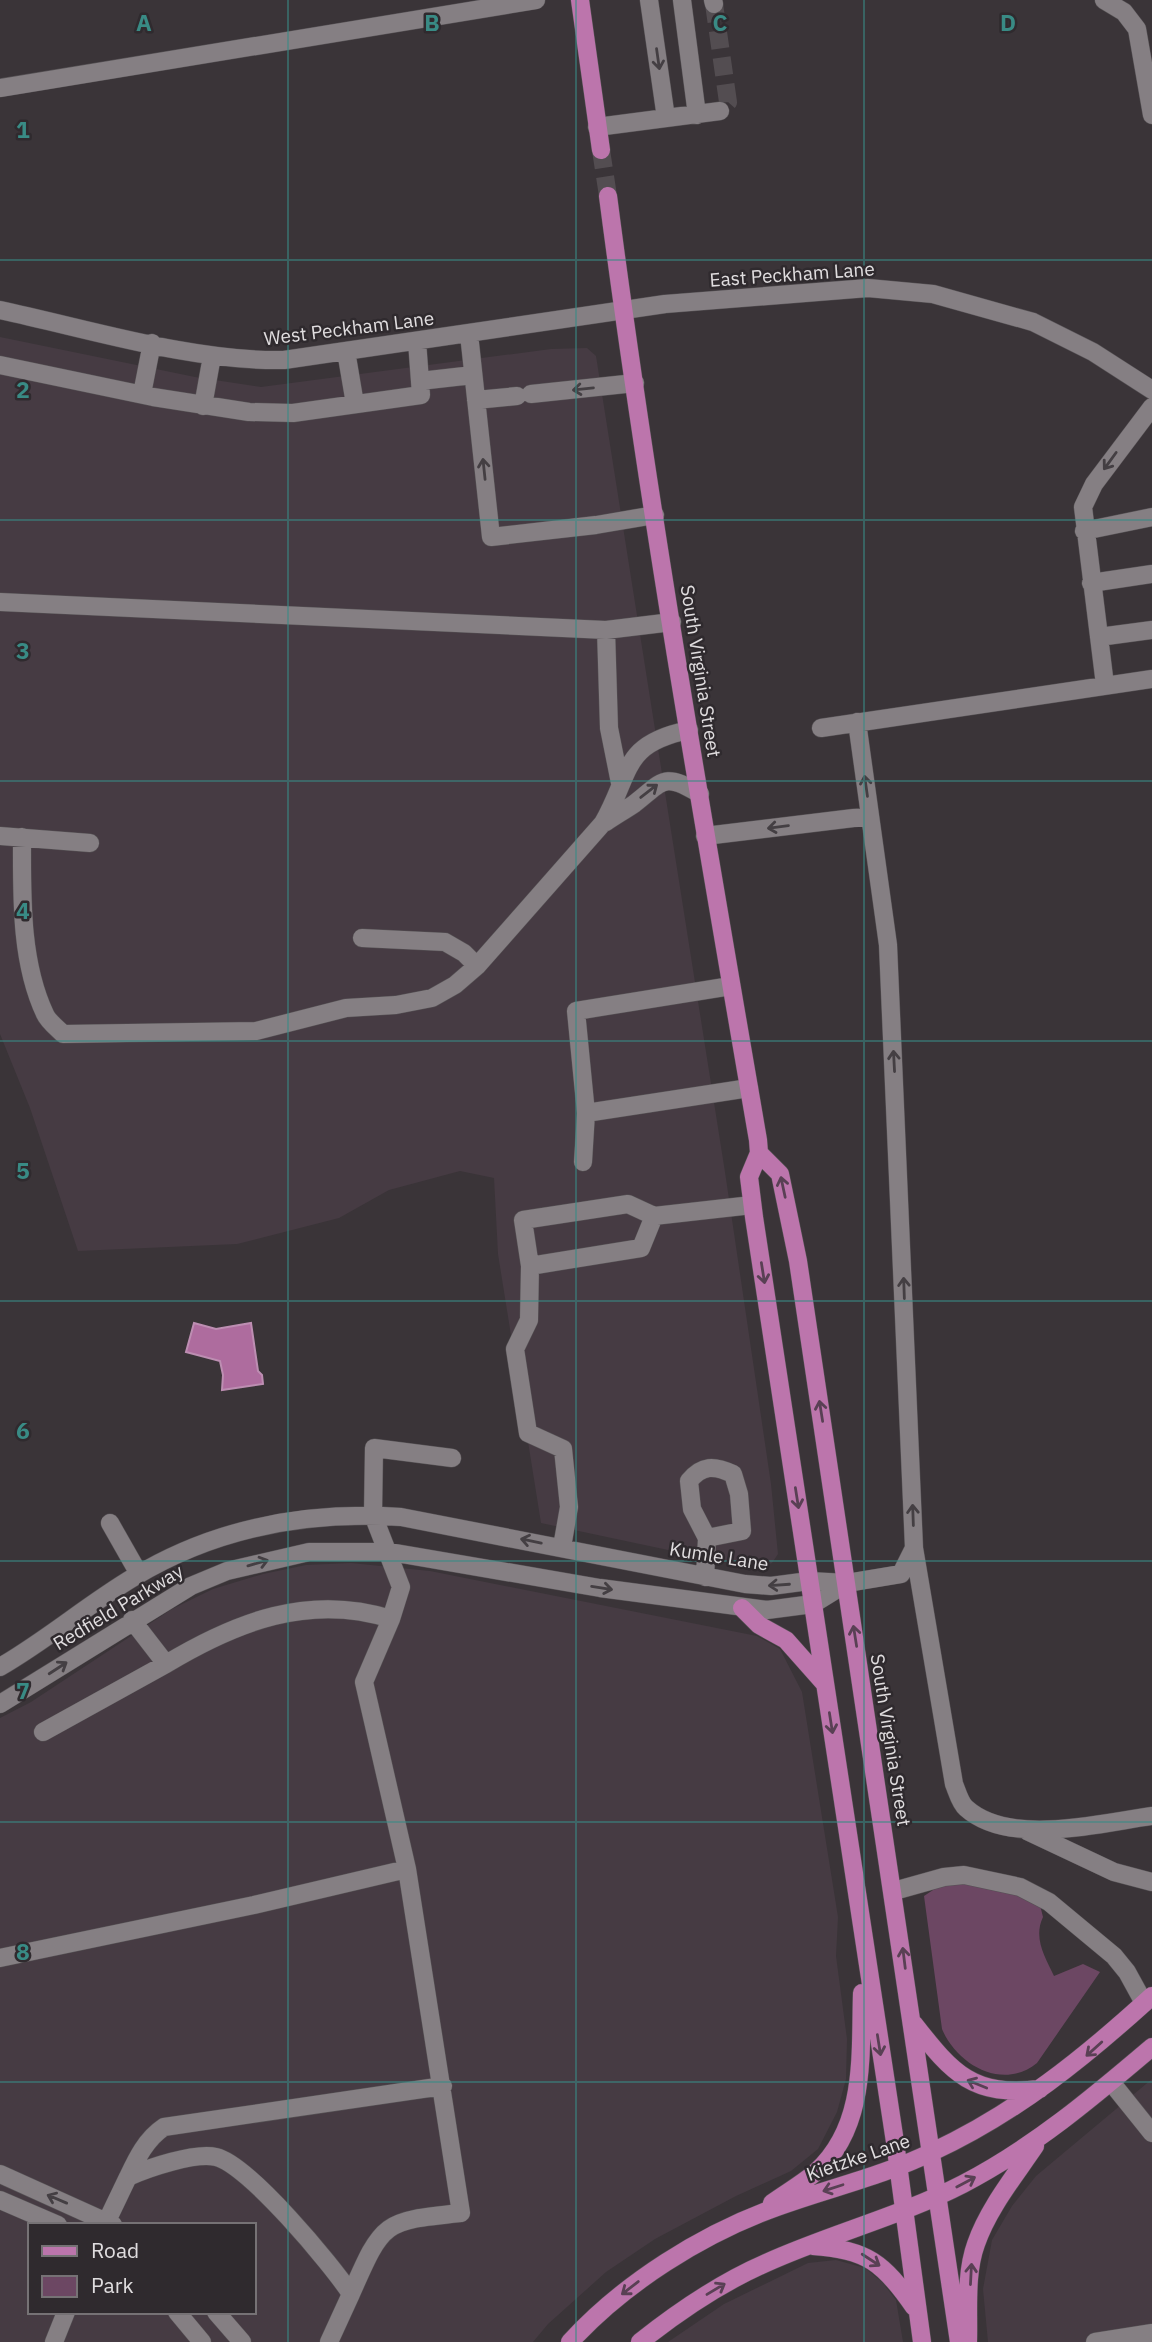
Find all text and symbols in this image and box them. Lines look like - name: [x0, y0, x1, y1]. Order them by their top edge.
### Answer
- text: A: [136, 7, 152, 37]
- text: B: [424, 7, 440, 37]
- text: C: [713, 7, 728, 37]
- text: D: [1000, 7, 1016, 37]
- one-way arrow: [651, 47, 664, 70]
- text: 1: [16, 114, 30, 144]
- street label: East Peckham Lane: [709, 256, 875, 292]
- street label: West Peckham Lane: [262, 306, 436, 350]
- text: 2: [16, 374, 30, 404]
- one-way arrow: [572, 382, 595, 395]
- one-way arrow: [1103, 451, 1117, 470]
- one-way arrow: [477, 459, 490, 481]
- street label: South Virginia Street: [676, 583, 726, 759]
- text: 3: [16, 635, 30, 665]
- one-way arrow: [859, 775, 872, 798]
- one-way arrow: [639, 784, 658, 799]
- one-way arrow: [767, 820, 790, 833]
- text: 4: [16, 895, 30, 925]
- one-way arrow: [887, 1049, 900, 1072]
- text: 5: [16, 1155, 30, 1185]
- one-way arrow: [775, 1176, 789, 1199]
- one-way arrow: [756, 1261, 769, 1284]
- one-way arrow: [897, 1277, 911, 1300]
- one-way arrow: [814, 1400, 827, 1423]
- text: 6: [16, 1415, 30, 1445]
- one-way arrow: [791, 1486, 804, 1509]
- one-way arrow: [906, 1504, 919, 1527]
- one-way arrow: [520, 1533, 543, 1547]
- street label: Kumle Lane: [668, 1536, 770, 1576]
- one-way arrow: [247, 1555, 269, 1568]
- street label: Redfield Parkway: [49, 1558, 188, 1655]
- one-way arrow: [768, 1579, 791, 1592]
- one-way arrow: [590, 1582, 613, 1595]
- one-way arrow: [848, 1625, 861, 1648]
- street label: South Virginia Street: [866, 1652, 916, 1828]
- one-way arrow: [48, 1661, 68, 1675]
- text: 7: [16, 1675, 30, 1705]
- one-way arrow: [825, 1711, 838, 1733]
- text: 8: [16, 1936, 30, 1966]
- one-way arrow: [897, 1947, 910, 1970]
- one-way arrow: [873, 2033, 886, 2055]
- one-way arrow: [1085, 2041, 1103, 2057]
- one-way arrow: [967, 2077, 988, 2090]
- street label: Kietzke Lane: [803, 2128, 913, 2186]
- one-way arrow: [955, 2174, 976, 2188]
- one-way arrow: [823, 2183, 845, 2195]
- one-way arrow: [47, 2191, 68, 2204]
- legend: [28, 2223, 256, 2314]
- text: Road: [91, 2236, 139, 2264]
- one-way arrow: [861, 2252, 880, 2267]
- one-way arrow: [965, 2263, 978, 2286]
- text: Park: [91, 2271, 134, 2299]
- one-way arrow: [622, 2281, 640, 2296]
- one-way arrow: [705, 2281, 725, 2295]

